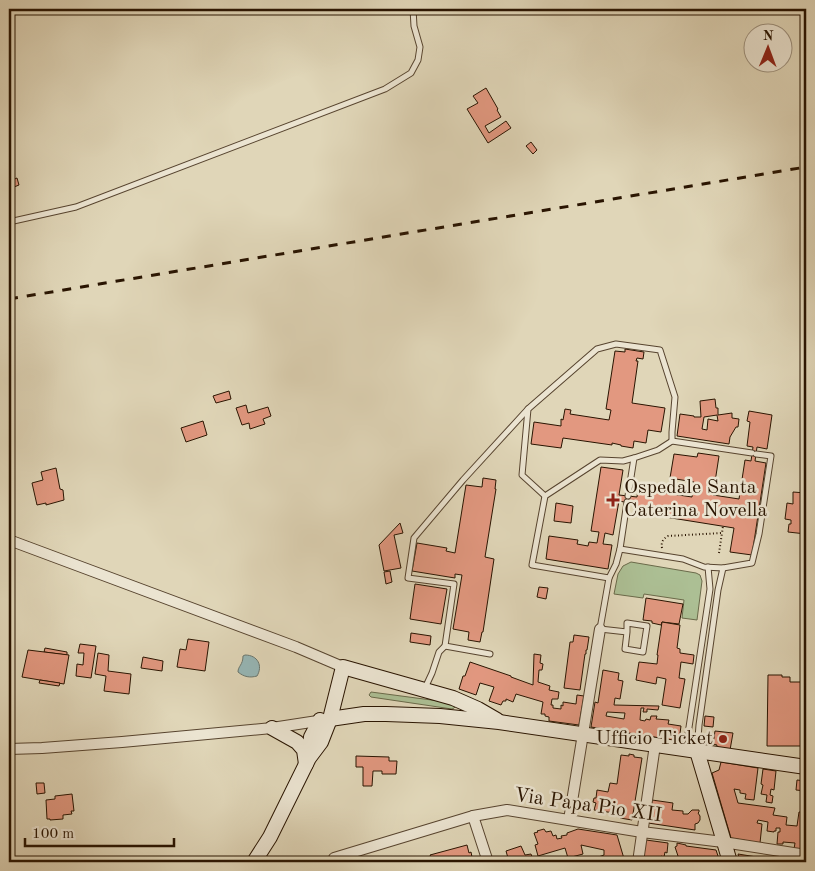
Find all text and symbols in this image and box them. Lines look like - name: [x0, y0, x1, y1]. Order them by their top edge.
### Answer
- north arrow: [742, 22, 792, 72]
- text: N: [763, 29, 774, 43]
- place label: Ospedale Santa Caterina Novella: [624, 478, 767, 521]
- marker: Ospedale Santa Caterina Novella: [606, 493, 620, 507]
- place label: Ufficio Ticket: [596, 729, 713, 749]
- marker: Ufficio Ticket: [717, 733, 729, 745]
- street label: Via Papa Pio XII: [513, 786, 663, 826]
- scale bar: [25, 816, 174, 848]
- text: 100 m: [32, 827, 74, 842]

